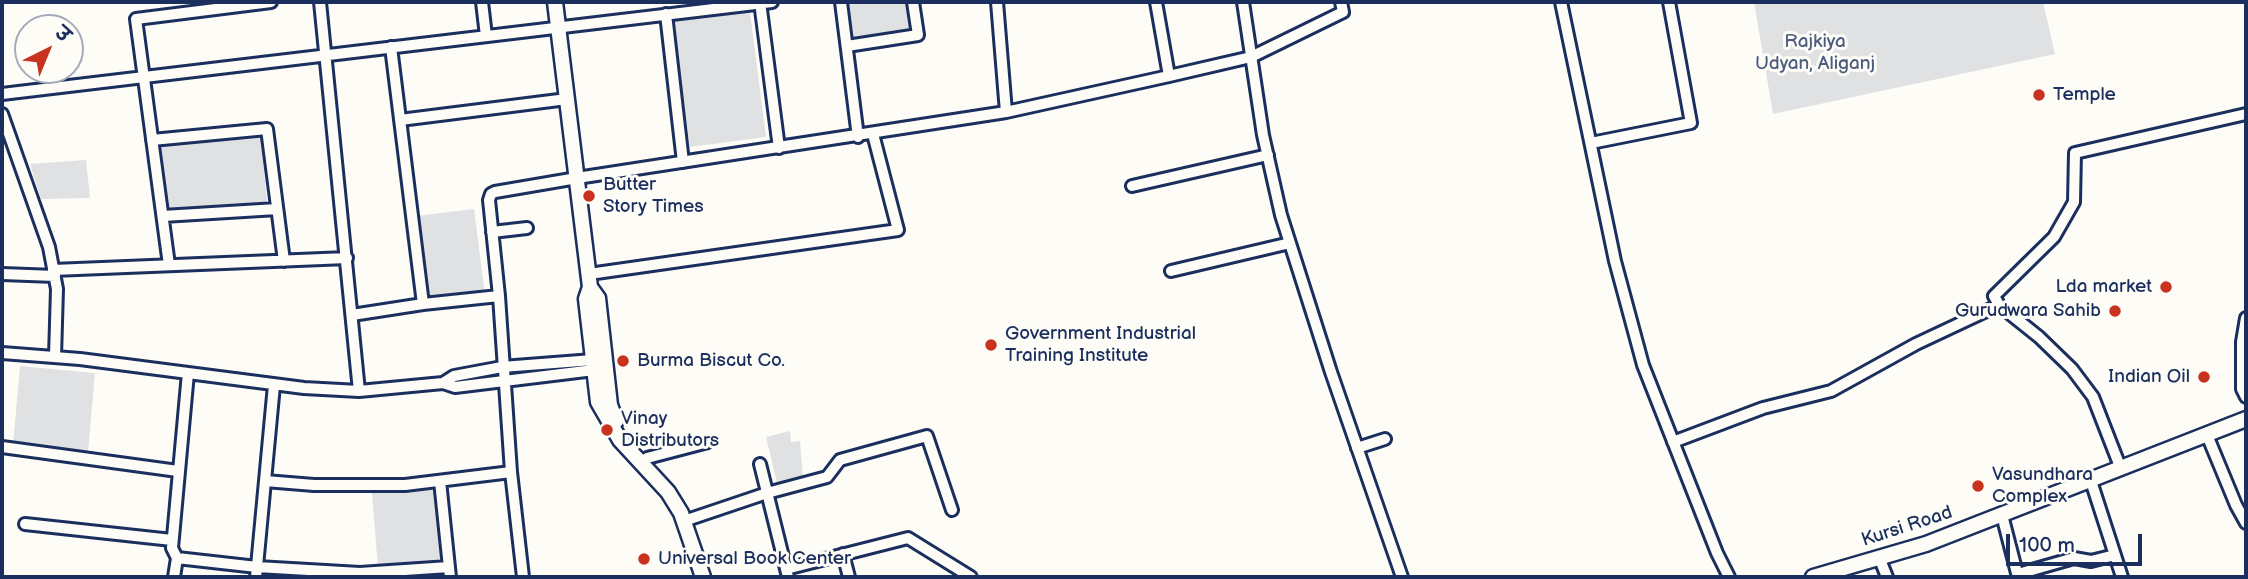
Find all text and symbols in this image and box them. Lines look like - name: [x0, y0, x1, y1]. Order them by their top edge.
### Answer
- north arrow: [14, 14, 84, 84]
- text: उ: [50, 22, 75, 47]
- park label: Rajkiya Udyan, Aliganj: [1755, 31, 1875, 75]
- place label: Temple: [2053, 84, 2116, 106]
- marker: Temple: [2031, 87, 2047, 103]
- place label: Butter Story Times: [603, 174, 704, 218]
- marker: Butter Story Times: [581, 188, 597, 204]
- place label: Lda market: [2055, 276, 2152, 298]
- marker: Lda market: [2158, 279, 2174, 295]
- place label: Gurudwara Sahib: [1955, 300, 2101, 322]
- marker: Gurudwara Sahib: [2107, 303, 2123, 319]
- place label: Government Industrial Training Institute: [1005, 323, 1196, 367]
- marker: Government Industrial Training Institute: [983, 337, 999, 353]
- place label: Burma Biscut Co.: [637, 350, 785, 372]
- marker: Burma Biscut Co.: [615, 353, 631, 369]
- place label: Indian Oil: [2108, 366, 2190, 388]
- marker: Indian Oil: [2196, 369, 2212, 385]
- place label: Vinay Distributors: [621, 408, 719, 452]
- marker: Vinay Distributors: [599, 422, 615, 438]
- place label: Vasundhara Complex: [1992, 464, 2093, 508]
- marker: Vasundhara Complex: [1970, 478, 1986, 494]
- street label: Kursi Road: [1859, 502, 1955, 552]
- scale bar: [2010, 520, 2146, 564]
- text: 100 m: [2019, 533, 2075, 558]
- place label: Universal Book Center: [658, 548, 851, 570]
- marker: Universal Book Center: [636, 551, 652, 567]

